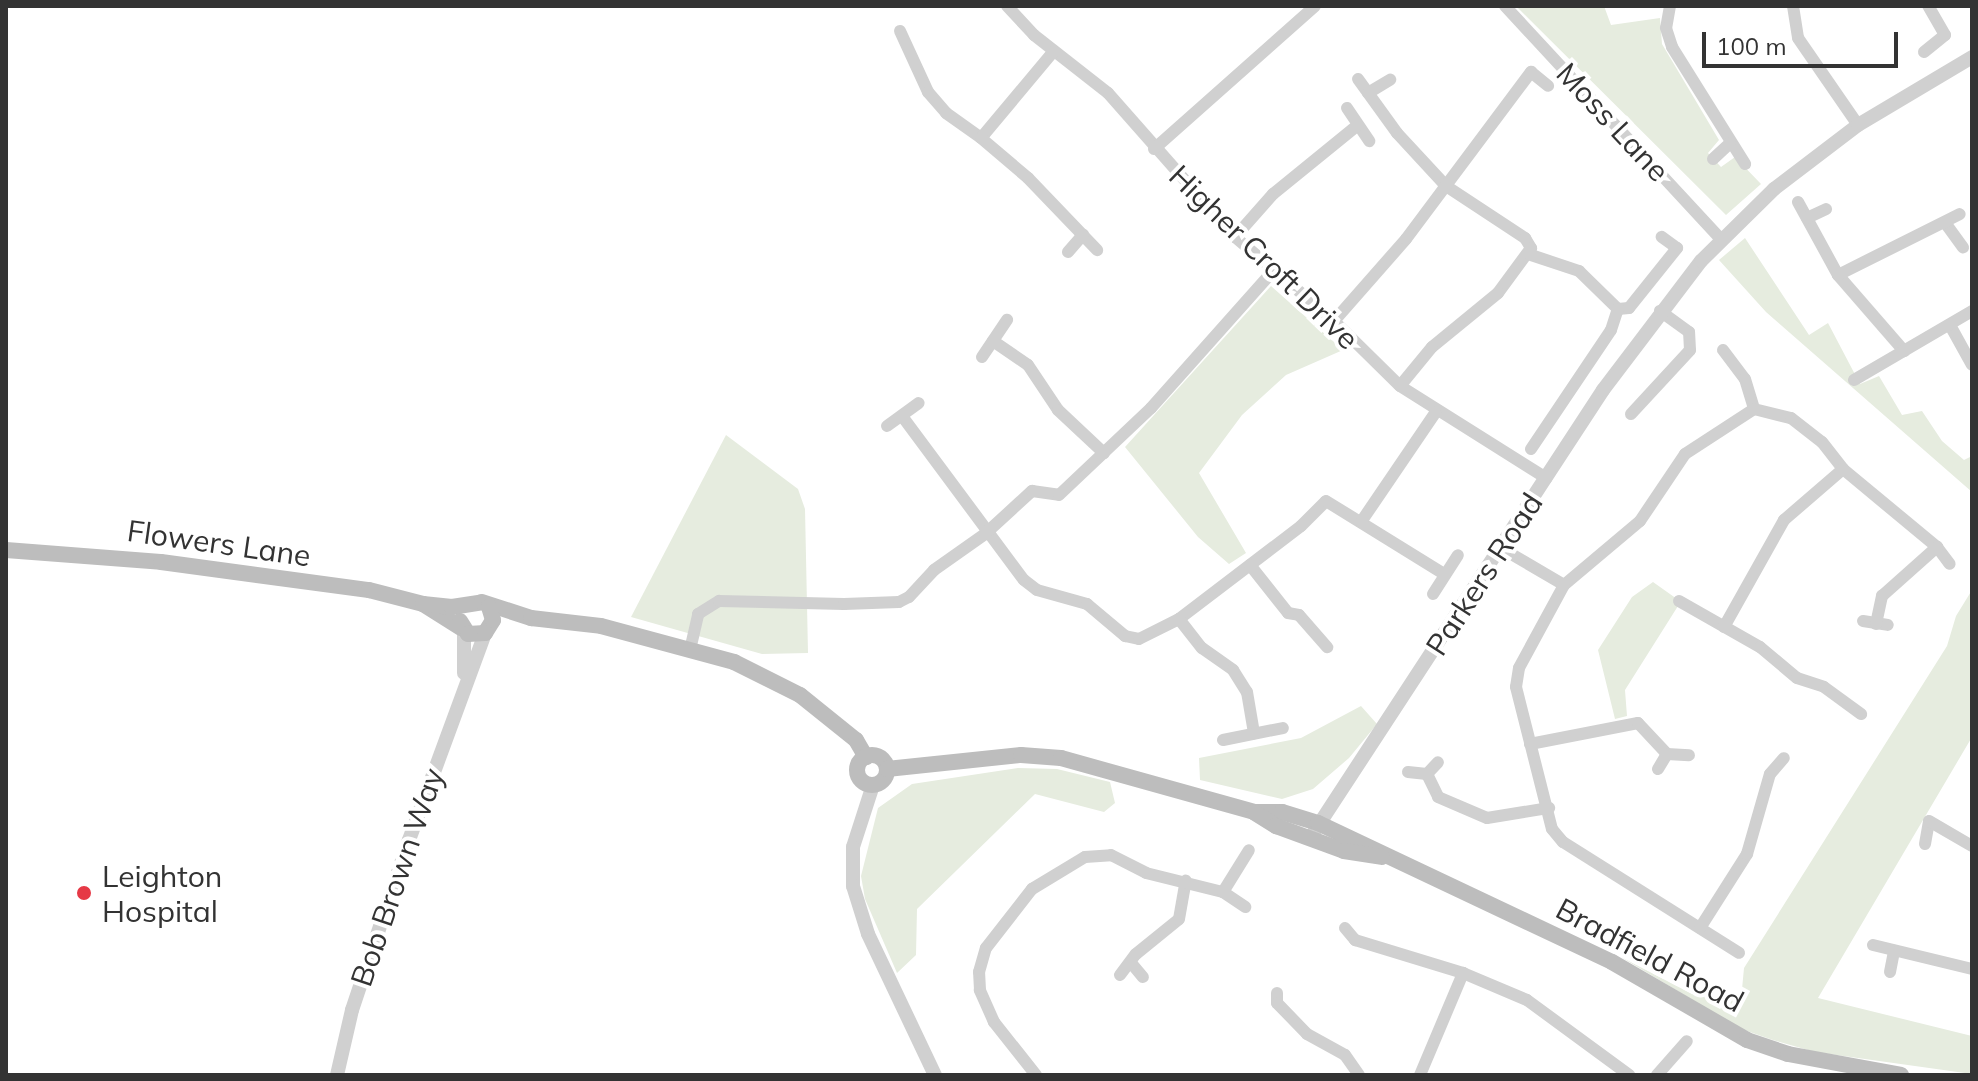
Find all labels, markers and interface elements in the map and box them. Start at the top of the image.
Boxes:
scale bar [1706,16,1902,66]
text: 100 m [1716,31,1787,61]
street label: Moss Lane [1549,55,1677,189]
street label: Higher Croft Drive [1162,157,1366,357]
street label: Parkers Road [1418,486,1550,662]
street label: Flowers Lane [125,512,313,574]
street label: Bob Brown Way [343,763,451,991]
place label: Leighton Hospital [102,858,222,928]
marker: Leighton Hospital [73,882,95,904]
street label: Bradfield Road [1550,890,1750,1020]

